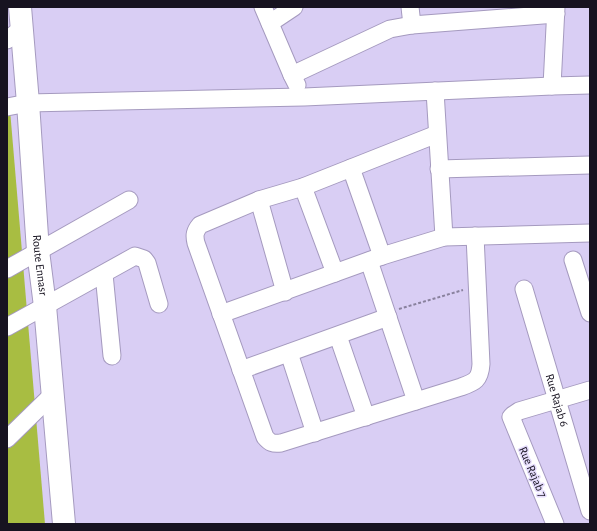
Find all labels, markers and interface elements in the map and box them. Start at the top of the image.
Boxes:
street label: Route Ennasr [31,234,50,296]
street label: Rue Rajab 6 [544,372,571,428]
street label: Rue Rajab 7 [516,445,549,500]

